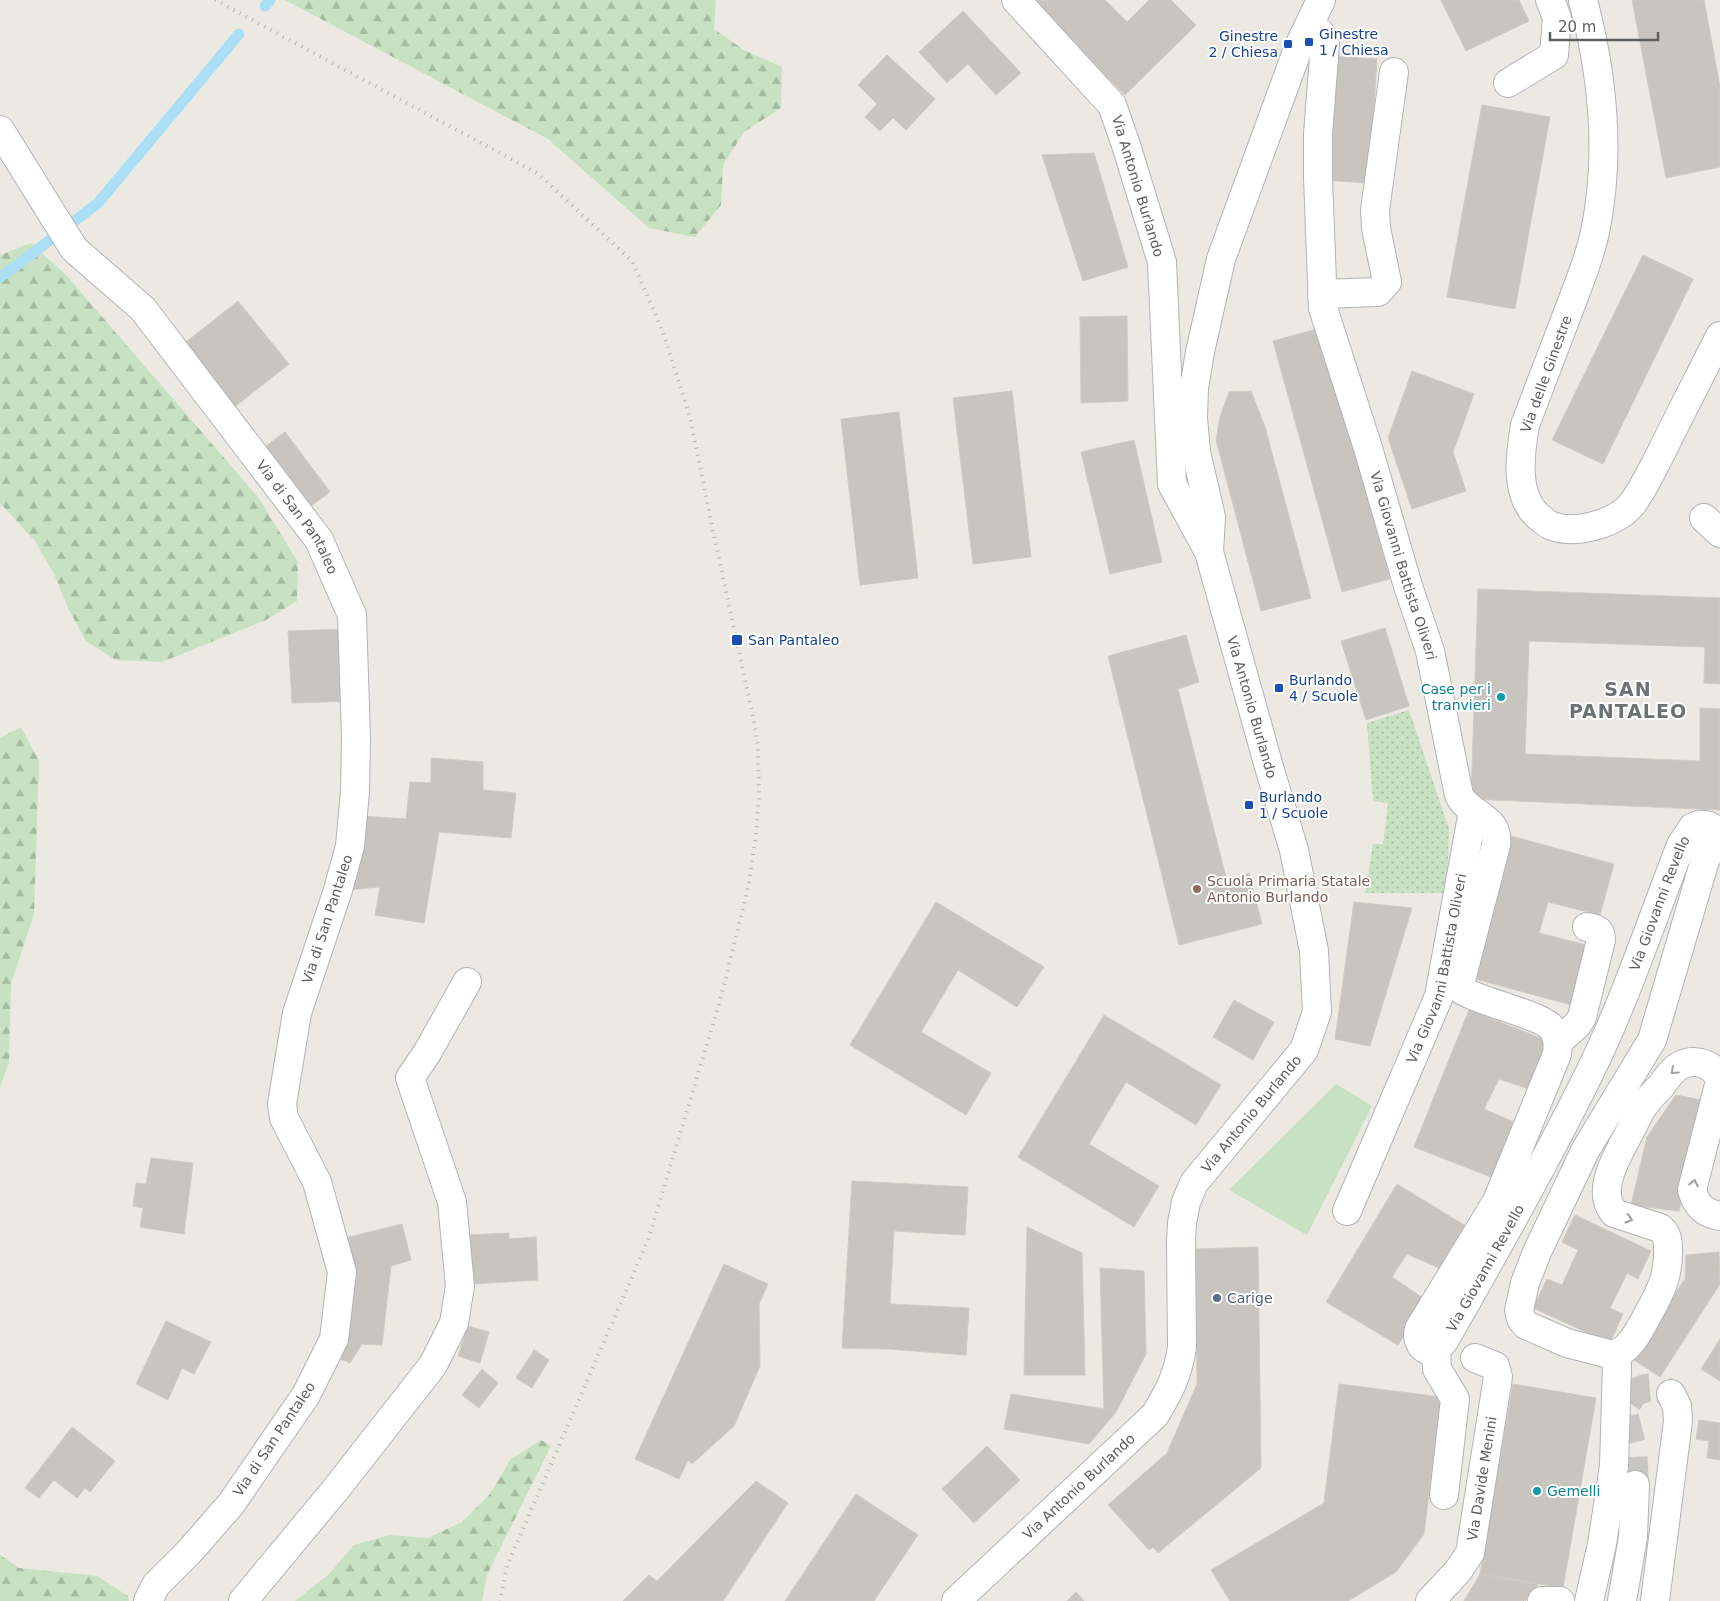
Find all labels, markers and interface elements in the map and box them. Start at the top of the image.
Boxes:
scale bar [1550,10,1658,42]
text: 20 m [1558,18,1596,36]
place label: Ginestre 1 / Chiesa [1319,26,1389,58]
place label: Ginestre 2 / Chiesa [1208,28,1278,60]
marker: Ginestre 1 / Chiesa [1303,36,1315,48]
marker: Ginestre 2 / Chiesa [1282,38,1294,50]
street label: Via Antonio Burlando [1109,113,1167,259]
street label: Via delle Ginestre [1517,313,1575,435]
street label: Via di San Pantaleo [253,457,341,577]
street label: Via Giovanni Battista Oliveri [1367,469,1440,661]
place label: San Pantaleo [748,632,839,648]
marker: San Pantaleo [730,633,744,647]
street label: Via Antonio Burlando [1224,634,1280,780]
place label: Burlando 4 / Scuole [1289,672,1358,704]
district label: SAN PANTALEO [1569,678,1687,722]
place label: Case per i tranvieri [1421,681,1491,713]
marker: Burlando 4 / Scuole [1273,682,1285,694]
marker: Case per i tranvieri [1495,691,1507,703]
place label: Burlando 1 / Scuole [1259,789,1328,821]
marker: Burlando 1 / Scuole [1243,799,1255,811]
street label: Via Giovanni Revello [1626,832,1693,973]
street label: Via di San Pantaleo [299,853,355,985]
street label: Via Giovanni Battista Oliveri [1403,872,1469,1066]
place label: Scuola Primaria Statale Antonio Burlando [1207,873,1370,905]
marker: Scuola Primaria Statale Antonio Burlando [1191,883,1203,895]
street label: Via Antonio Burlando [1198,1052,1304,1176]
one-way arrow [1671,1065,1680,1074]
one-way arrow [1688,1178,1699,1187]
street label: Via Giovanni Revello [1443,1202,1527,1335]
one-way arrow [1625,1213,1633,1223]
place label: Carige [1227,1290,1273,1306]
marker: Carige [1211,1292,1223,1304]
street label: Via di San Pantaleo [230,1379,318,1499]
street label: Via Davide Menini [1464,1415,1500,1542]
street label: Via Antonio Burlando [1019,1430,1138,1543]
place label: Gemelli [1547,1483,1600,1499]
marker: Gemelli [1531,1485,1543,1497]

